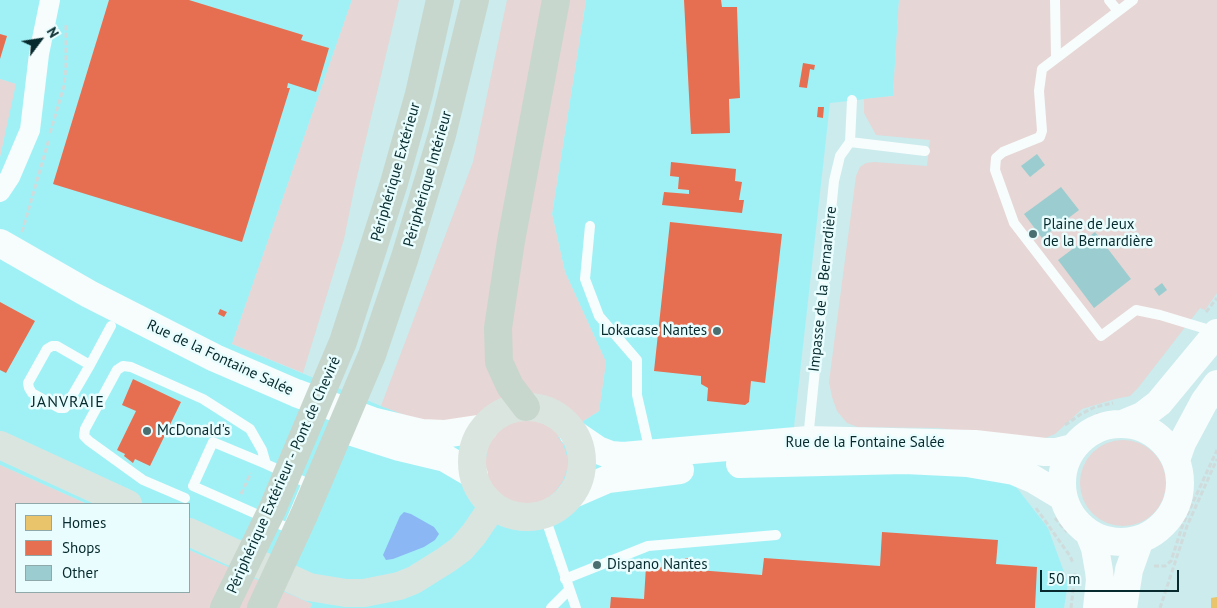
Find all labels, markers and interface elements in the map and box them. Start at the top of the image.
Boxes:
north arrow [15,15,65,65]
text: N [43,24,63,41]
street label: Périphérique Extérieur [368,100,424,244]
street label: Périphérique Intérieur [400,109,456,249]
street label: Impasse de la Bernardière [805,205,841,373]
place label: Plaine de Jeux de la Bernardière [1043,216,1153,251]
marker: Plaine de Jeux de la Bernardière [1027,228,1039,240]
street label: Rue de la Fontaine Salée [144,316,296,400]
place label: Lokacase Nantes [601,322,707,340]
marker: Lokacase Nantes [711,325,723,337]
street label: Périphérique Extérieur - Pont de Cheviré [223,354,345,596]
district label: JANVRAIE [30,392,106,412]
place label: McDonald's [157,422,230,440]
marker: McDonald's [141,425,153,437]
street label: Rue de la Fontaine Salée [785,434,945,452]
legend [15,503,190,593]
text: Homes [62,513,106,532]
text: Shops [62,538,101,557]
place label: Dispano Nantes [607,556,708,574]
marker: Dispano Nantes [591,559,603,571]
scale bar [1042,560,1181,592]
text: Other [62,563,98,582]
text: 50 m [1048,569,1081,588]

